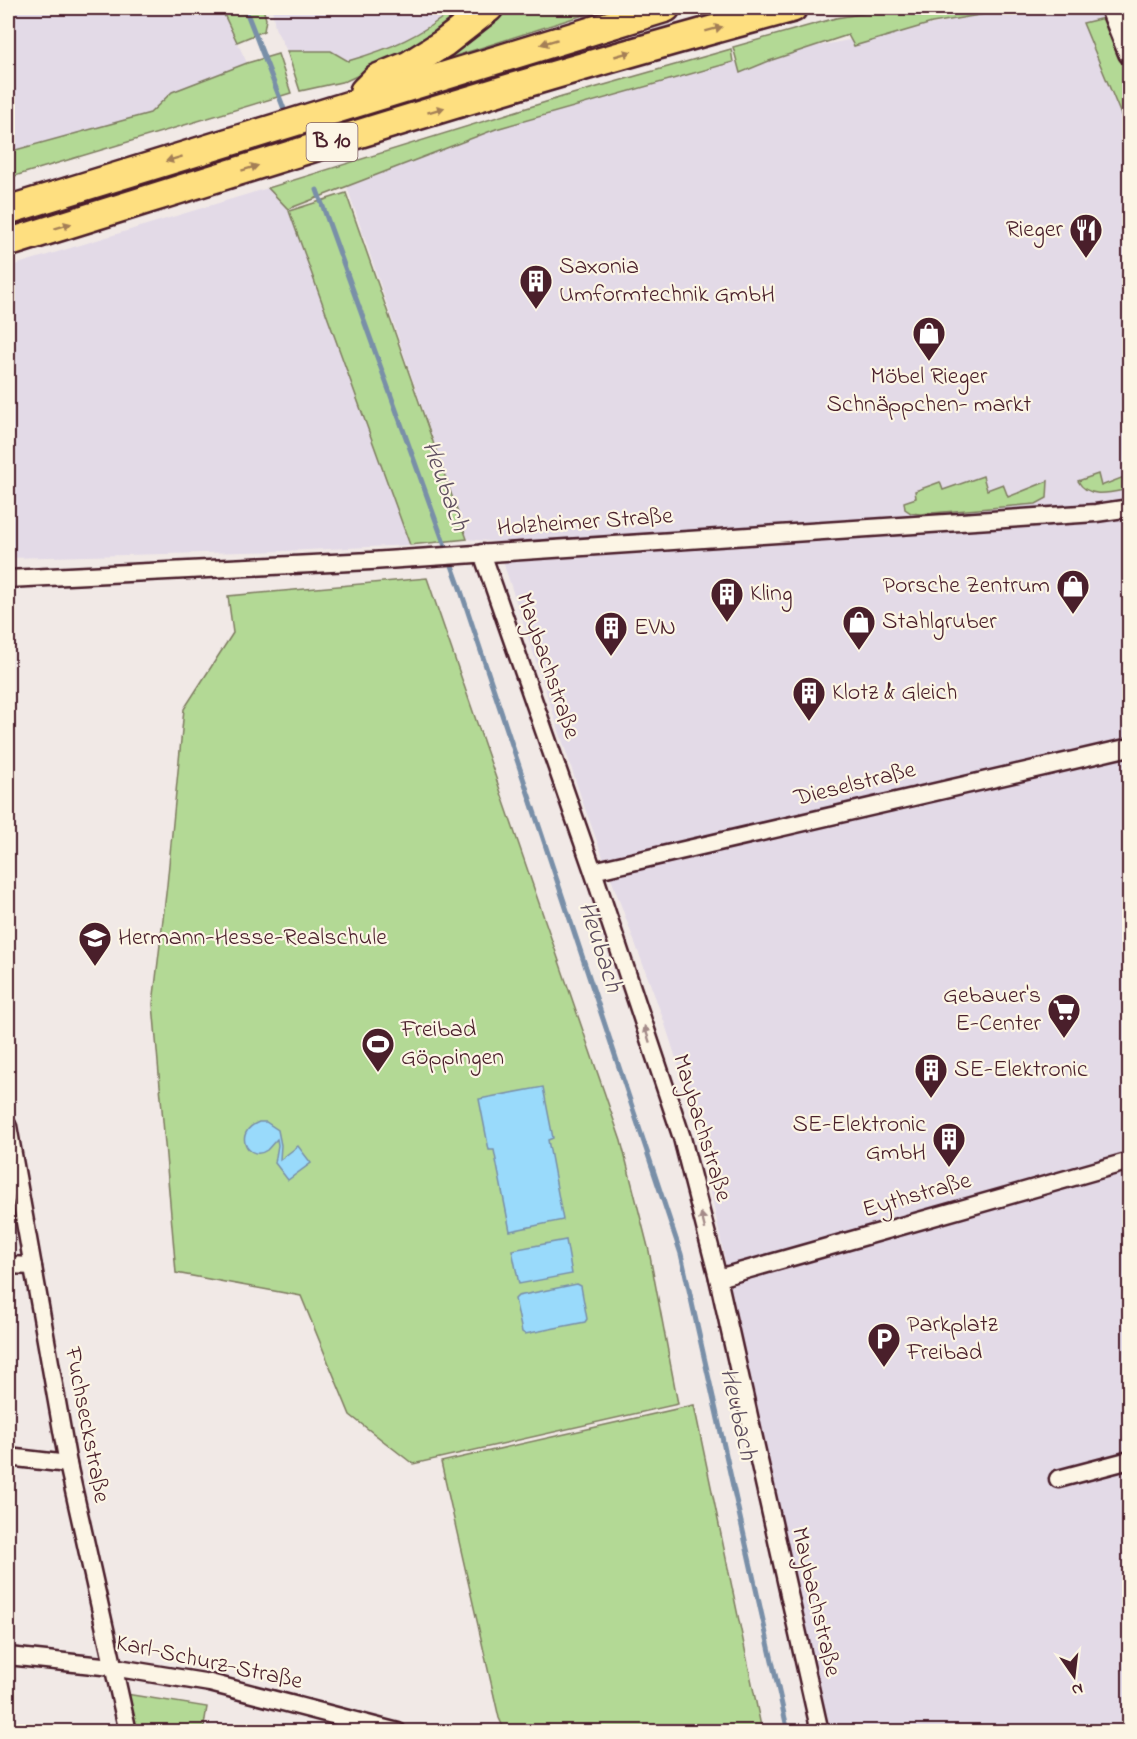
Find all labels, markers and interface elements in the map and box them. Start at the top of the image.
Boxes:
one-way arrow [705,23,723,33]
one-way arrow [540,38,558,47]
one-way arrow [614,49,632,58]
one-way arrow [427,105,445,114]
road number: B 10 [306,123,358,161]
one-way arrow [165,155,183,164]
one-way arrow [241,163,259,172]
restaurant icon: Rieger [1068,212,1104,259]
place label: Rieger [1006,213,1064,248]
one-way arrow [54,221,72,230]
place label: Saxonia Umformtechnik GmbH [559,250,775,313]
building icon: Saxonia Umformtechnik GmbH [518,263,554,310]
shop icon: Möbel Rieger Schnäppchen- markt [911,315,947,362]
place label: Möbel Rieger Schnäppchen- markt [827,360,1031,423]
water label: Heubach [410,436,478,537]
street label: Holzheimer Straße [496,499,674,547]
shop icon: Porsche Zentrum [1055,568,1091,615]
place label: Porsche Zentrum [883,569,1050,604]
building icon: Kling [709,576,745,623]
place label: Kling [750,577,793,612]
street label: Maybachstraße [505,588,588,744]
shop icon: Stahlgruber [841,604,877,651]
place label: Stahlgruber [882,605,997,640]
building icon: EVN [593,610,629,657]
place label: EVN [634,611,676,646]
building icon: Klotz & Gleich [791,675,827,722]
place label: Klotz & Gleich [832,676,957,711]
street label: Dieselstraße [790,753,919,817]
water label: Heubach [567,897,632,998]
school or university icon: Hermann-Hesse-Realschule [77,920,113,967]
place label: Hermann-Hesse-Realschule [118,921,387,956]
place label: Gebauer's E-Center [943,979,1042,1042]
supermarket icon: Gebauer's E-Center [1046,992,1082,1039]
place label: Freibad Göppingen [400,1013,504,1076]
one-way arrow [642,1025,652,1043]
sports icon: Freibad Göppingen [360,1026,396,1073]
street label: Maybachstraße [661,1050,740,1207]
building icon: SE-Elektronic [913,1052,949,1099]
place label: SE-Elektronic [954,1053,1088,1088]
place label: SE-Elektronic GmbH [792,1108,926,1171]
building icon: SE-Elektronic GmbH [931,1121,967,1168]
street label: Eythstraße [859,1164,976,1229]
one-way arrow [698,1212,708,1230]
place label: Parkplatz Freibad [906,1308,999,1371]
parking icon: Parkplatz Freibad [866,1321,902,1368]
street label: Fuchseckstraße [54,1343,118,1506]
water label: Heubach [708,1364,766,1464]
street label: Maybachstraße [780,1524,849,1681]
street label: Karl-Schurz-Straße [112,1626,306,1700]
north arrow [1044,1646,1104,1706]
text: N [1069,1676,1085,1702]

